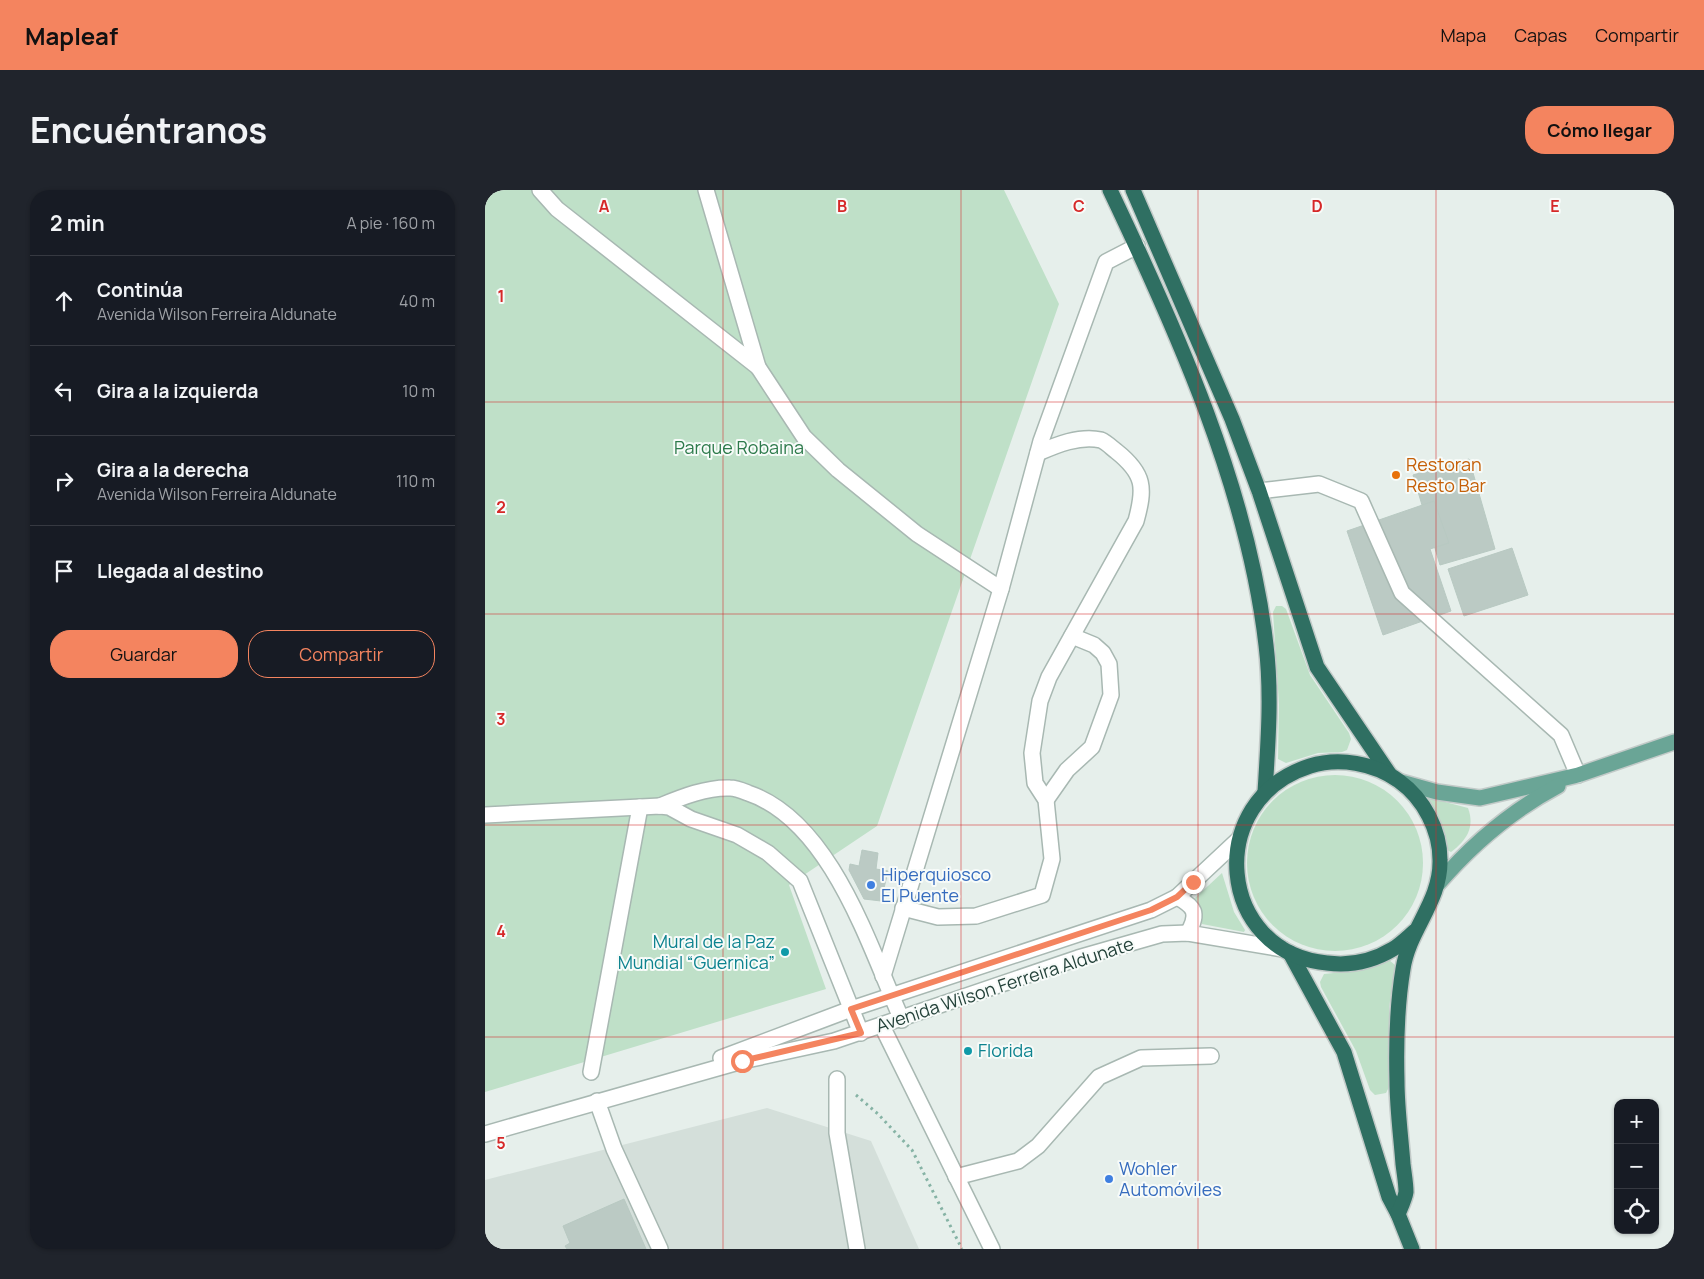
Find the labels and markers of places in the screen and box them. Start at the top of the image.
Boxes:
place label: Restoran Resto Bar [1406,452,1486,497]
marker: Restoran Resto Bar [1390,469,1402,481]
place label: Hiperquiosco El Puente [881,862,991,907]
marker: Hiperquiosco El Puente [865,879,877,891]
place label: Mural de la Paz Mundial “Guernica” [618,929,775,974]
marker: Mural de la Paz Mundial “Guernica” [779,946,791,958]
place label: Florida [978,1038,1033,1062]
marker: Florida [962,1045,974,1057]
place label: Wohler Automóviles [1119,1156,1222,1201]
marker: Wohler Automóviles [1103,1173,1115,1185]

